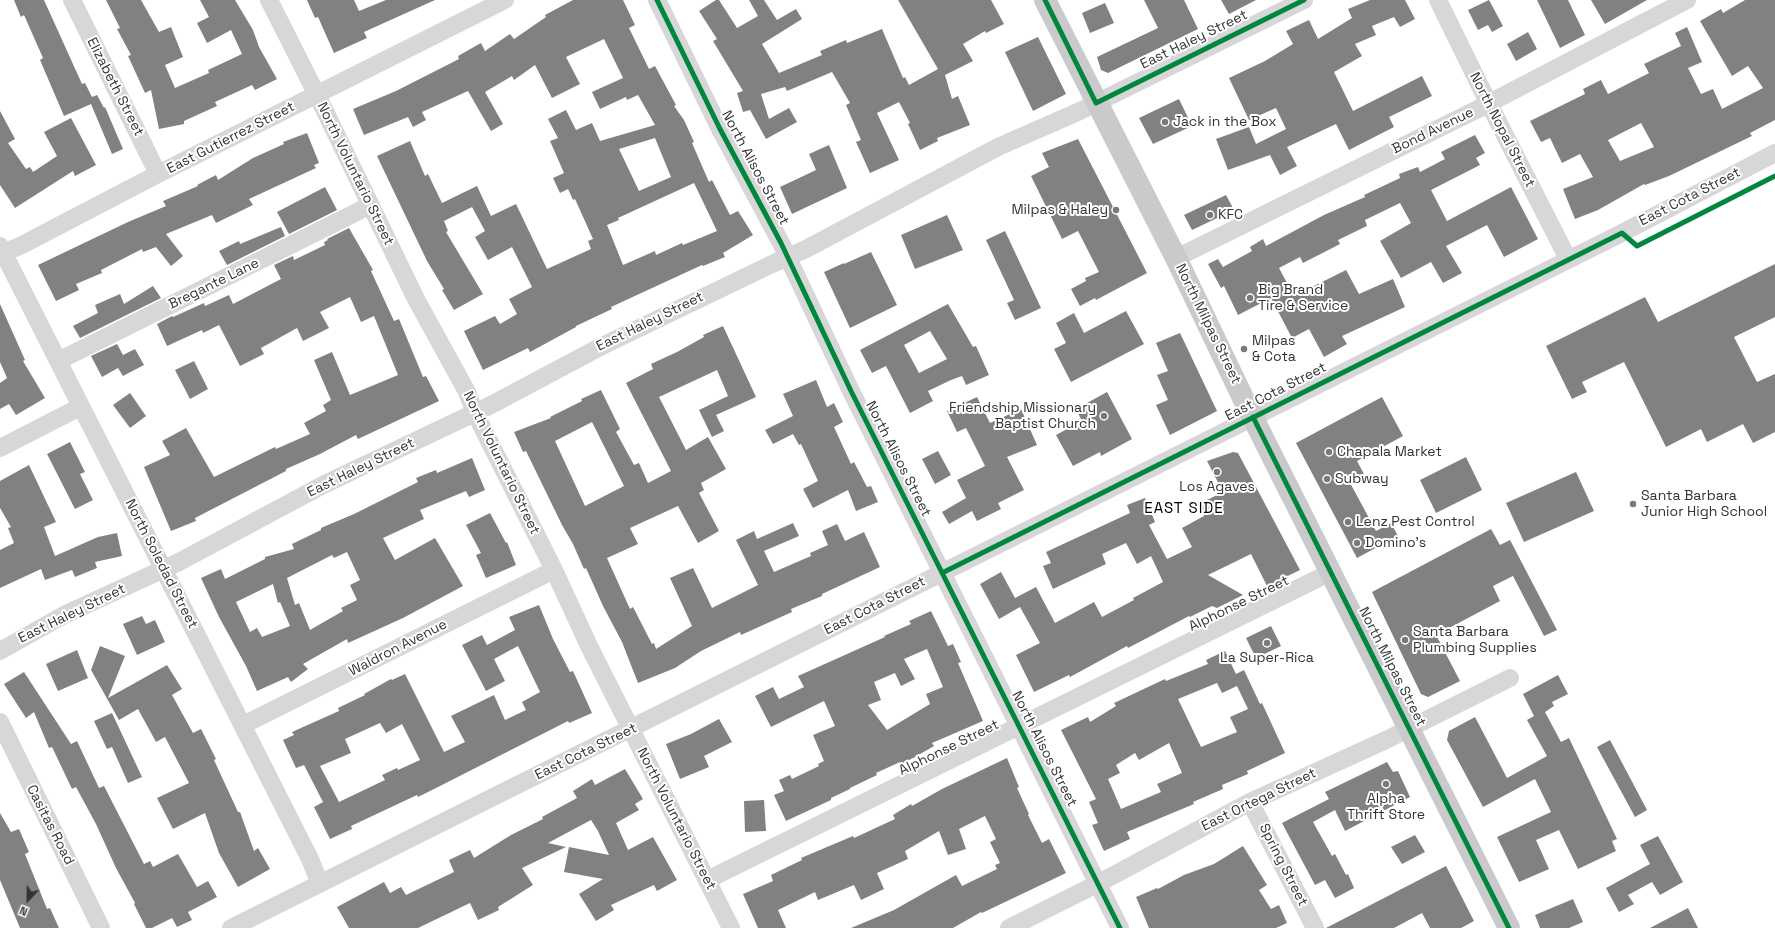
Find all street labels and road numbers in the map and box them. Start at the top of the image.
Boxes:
street label: East Haley Street [1138,7,1250,73]
street label: Elizabeth Street [83,35,147,139]
street label: North Nopal Street [1466,70,1538,190]
street label: East Gutierrez Street [164,98,298,178]
street label: North Voluntario Street [313,100,397,248]
street label: Bond Avenue [1390,104,1476,158]
street label: North Alisos Street [718,108,792,228]
street label: East Cota Street [1637,164,1743,230]
street label: Bregante Lane [166,255,262,313]
street label: North Milpas Street [1172,261,1244,387]
street label: East Haley Street [594,289,706,355]
street label: East Cota Street [1223,359,1329,425]
street label: North Voluntario Street [459,389,543,537]
street label: North Alisos Street [862,398,934,520]
street label: East Haley Street [305,435,417,501]
street label: North Soledad Street [121,496,201,632]
street label: East Cota Street [822,573,928,639]
street label: Alphonse Street [1186,573,1292,635]
street label: East Haley Street [16,581,128,647]
street label: North Milpas Street [1355,605,1429,729]
street label: Waldron Avenue [346,616,450,680]
street label: North Alisos Street [1008,688,1080,810]
street label: Alphonse Street [896,717,1002,779]
street label: East Cota Street [532,720,640,784]
street label: North Voluntario Street [633,745,719,893]
street label: East Ortega Street [1199,765,1319,835]
street label: Casitas Road [23,782,77,868]
street label: Spring Street [1255,821,1311,909]

